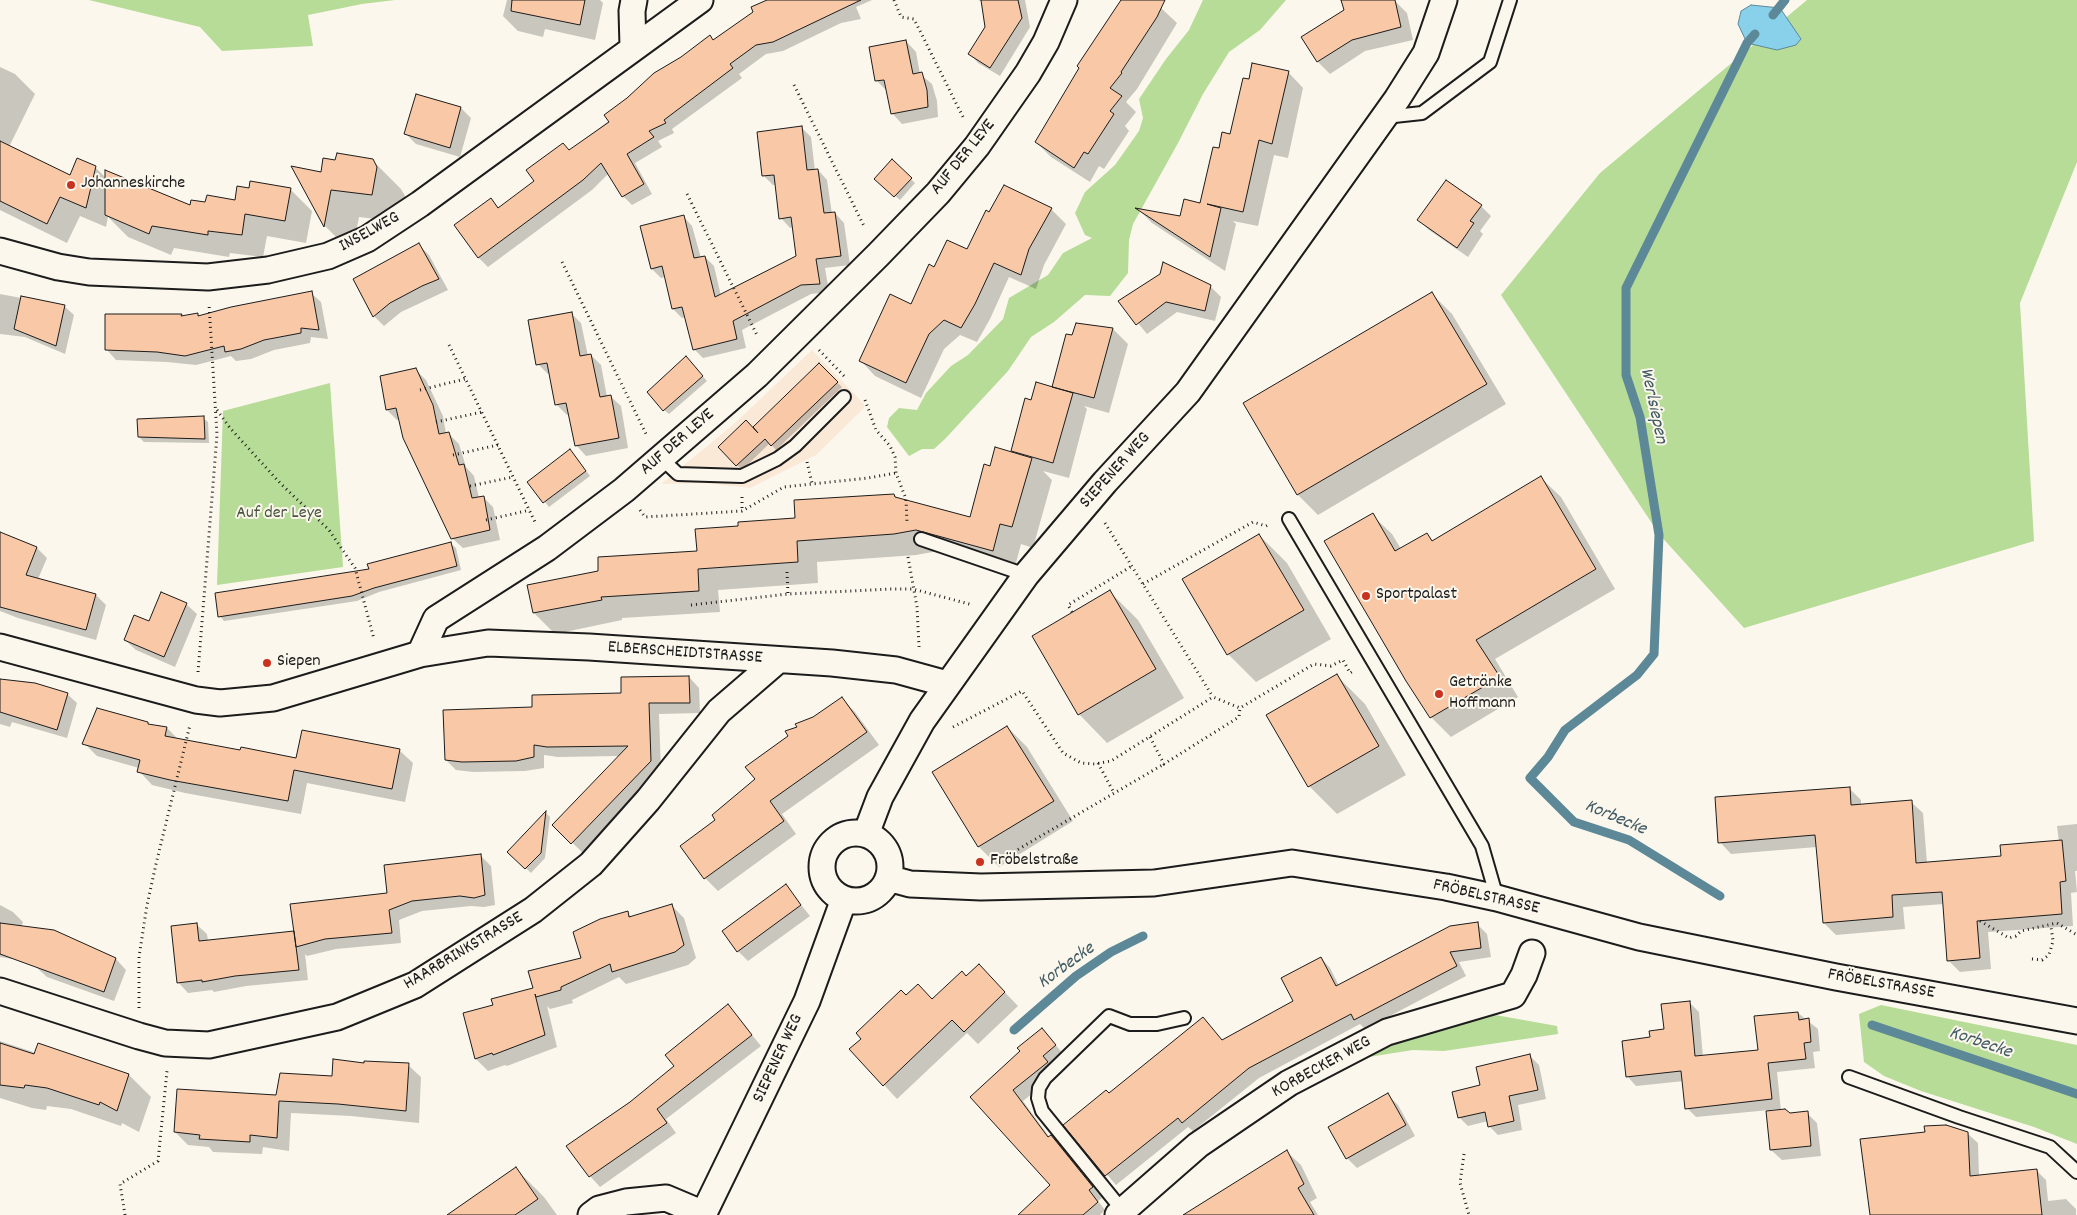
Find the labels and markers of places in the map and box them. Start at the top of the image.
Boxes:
place label: Johanneskirche [81,174,185,196]
marker: Johanneskirche [65,179,77,191]
place label: Sportpalast [1376,585,1457,607]
marker: Sportpalast [1360,590,1372,602]
place label: Siepen [277,652,321,674]
marker: Siepen [261,657,273,669]
place label: Getränke Hoffmann [1449,673,1516,716]
marker: Getränke Hoffmann [1433,688,1445,700]
place label: Fröbelstraße [990,851,1079,873]
marker: Fröbelstraße [974,856,986,868]

